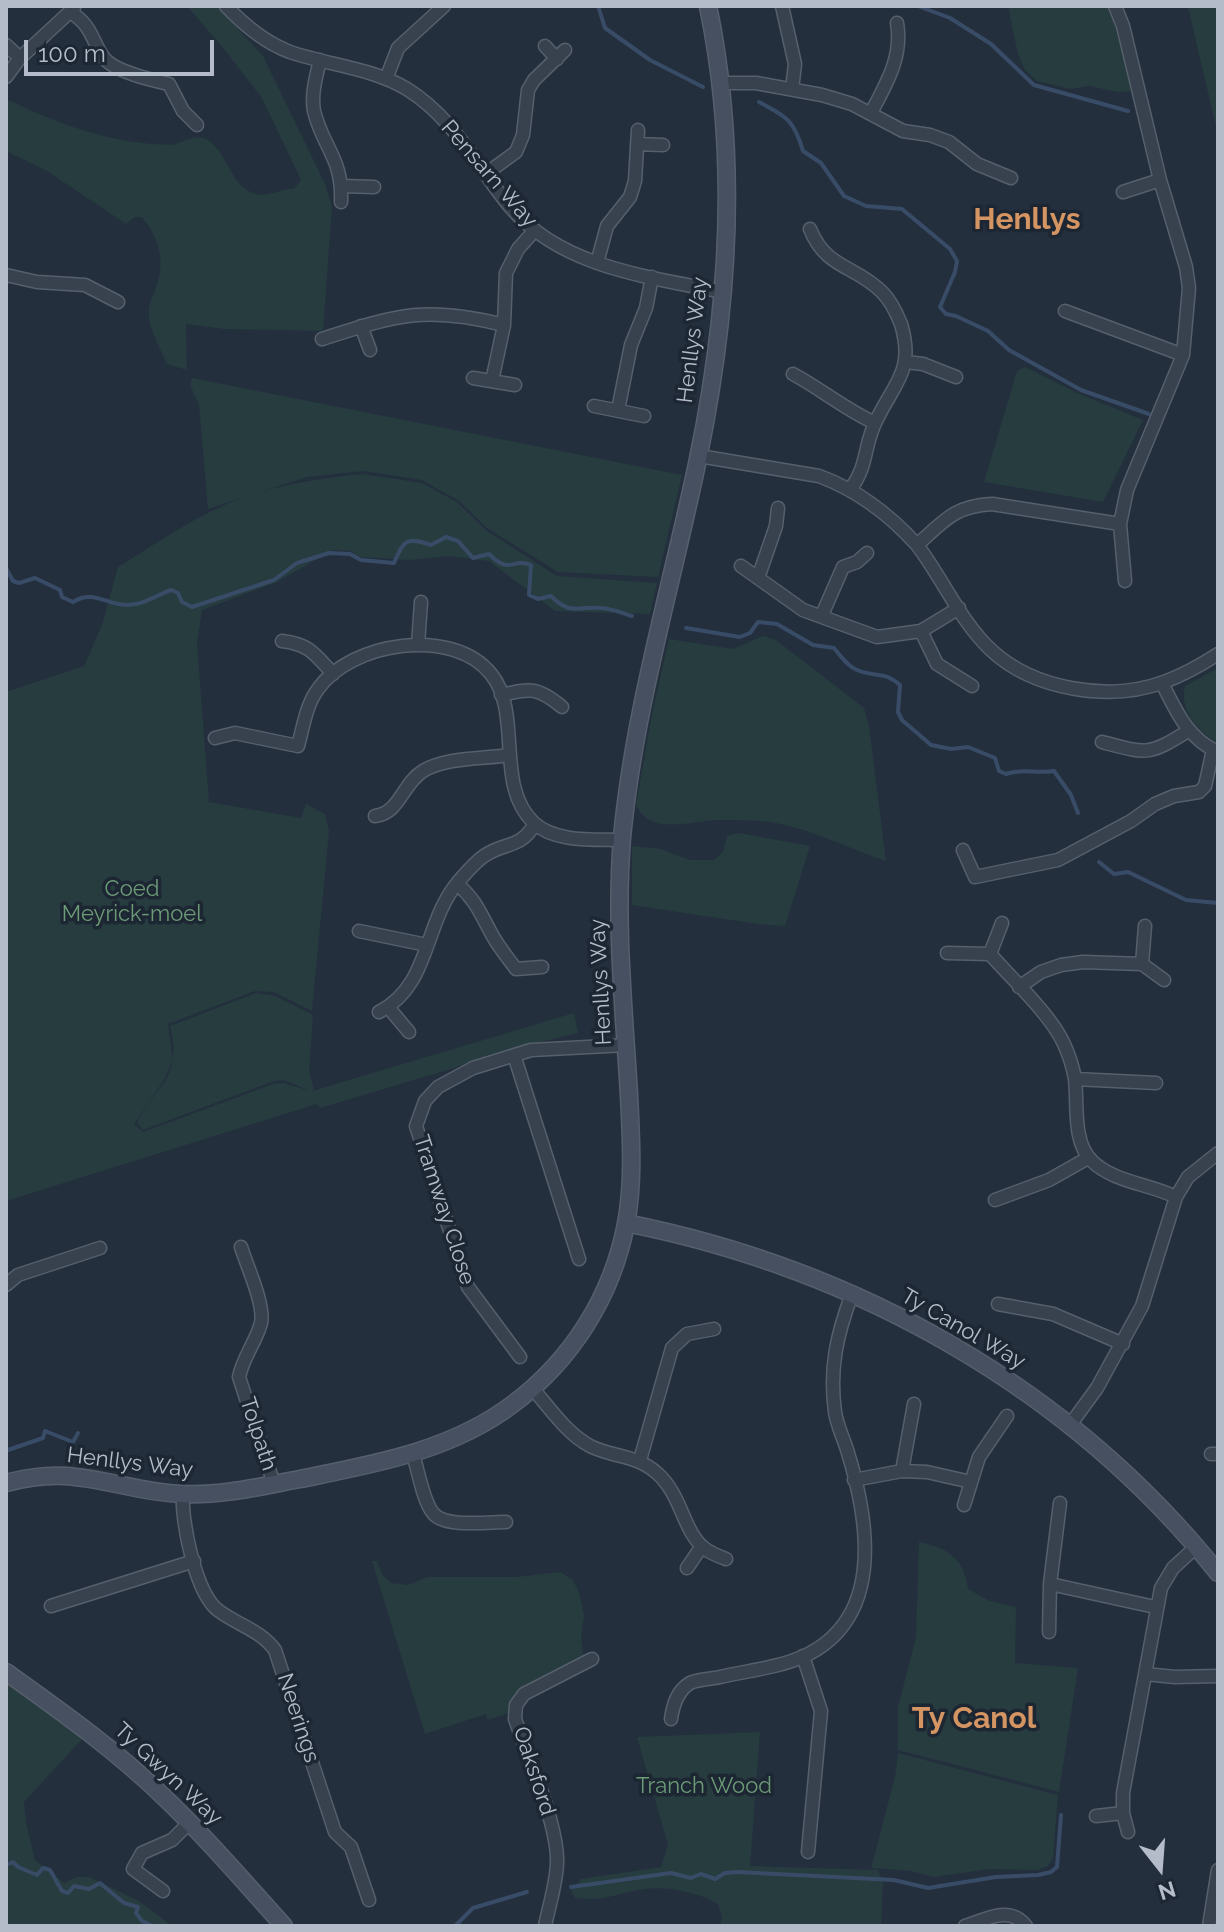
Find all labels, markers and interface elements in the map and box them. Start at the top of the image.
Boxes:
scale bar [28,24,218,74]
text: 100 m [38,39,106,68]
street label: Pensarn Way [435,115,543,233]
district label: Henllys [973,202,1081,238]
street label: Henllys Way [672,276,714,404]
park label: Coed Meyrick-moel [62,876,202,928]
street label: Henllys Way [585,918,617,1046]
street label: Tramway Close [407,1132,481,1288]
street label: Ty Canol Way [896,1283,1030,1375]
street label: Tolpath [234,1394,282,1474]
street label: Henllys Way [66,1442,194,1484]
street label: Neerings [271,1670,325,1766]
district label: Ty Canol [912,1701,1036,1737]
street label: Ty Gwyn Way [108,1717,228,1831]
street label: Oaksford [507,1723,561,1819]
park label: Tranch Wood [636,1773,772,1799]
north arrow [1120,1828,1200,1908]
text: N [1155,1876,1179,1906]

